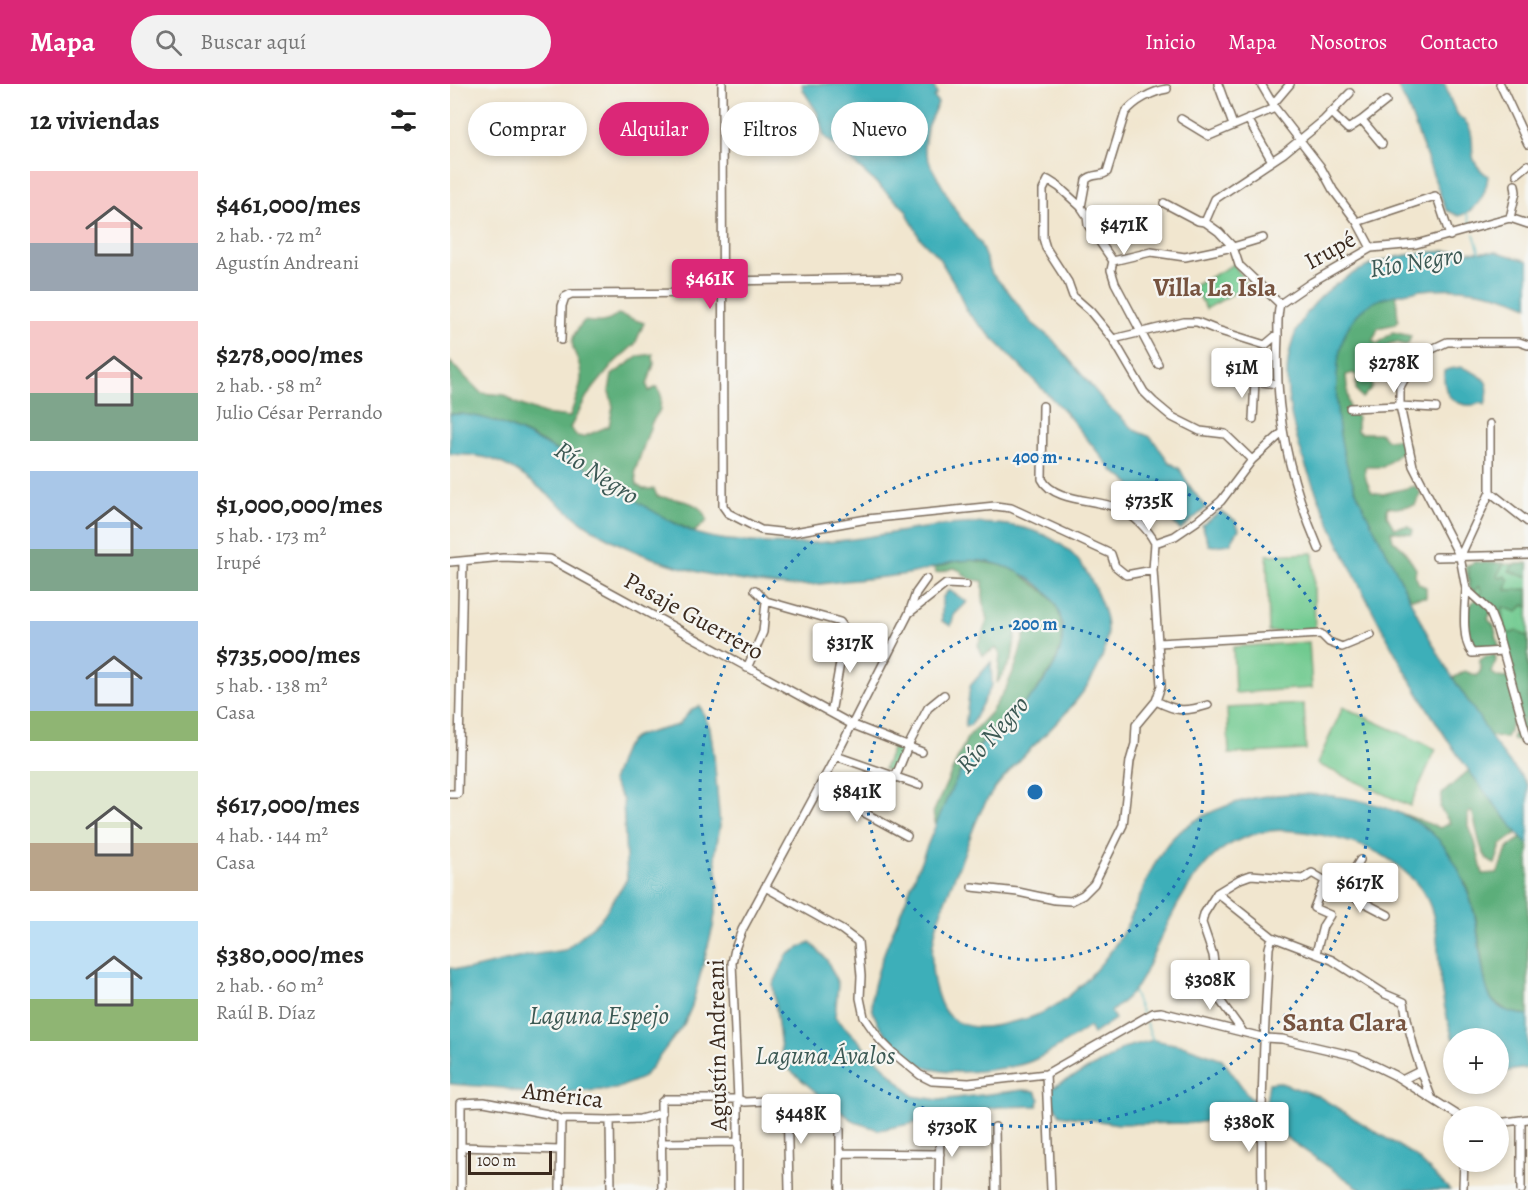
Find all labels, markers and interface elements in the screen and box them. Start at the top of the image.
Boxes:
search box [131,15,551,69]
text: Mapa [30,23,95,61]
icon: search [152,26,185,59]
text: Buscar aquí [200,27,306,57]
text: Inicio [1145,28,1195,56]
text: Mapa [1228,28,1277,56]
text: Nosotros [1310,28,1387,56]
text: Contacto [1420,28,1498,56]
chip: Comprar [468,102,587,156]
chip: Alquilar [599,102,709,156]
chip: Filtros [721,102,819,156]
chip: Nuevo [831,102,928,156]
text: 12 viviendas [30,103,160,138]
icon: filters [387,104,420,137]
text: $461,000/mes [216,187,361,222]
icon: home [78,195,150,267]
pin: $471K [1082,205,1166,256]
text: $471K [1100,211,1148,238]
text: 2 hab. · 72 m² [216,222,321,249]
street label: Irupé [1299,223,1361,277]
water label: Río Negro [1367,237,1465,286]
text: Agustín Andreani [216,249,359,276]
pin: $461K [668,259,752,310]
text: $461K [686,265,734,292]
district label: Villa La Isla [1152,270,1277,305]
text: $278,000/mes [216,337,363,372]
pin: $278K [1352,343,1436,394]
icon: home [78,345,150,417]
pin: $1M [1213,348,1271,399]
text: $278K [1369,349,1419,376]
text: $1M [1225,354,1259,381]
text: 2 hab. · 58 m² [216,372,322,399]
text: Julio César Perrando [216,399,382,426]
water label: Río Negro [548,432,646,513]
text: 400 m [1013,445,1057,469]
pin: $735K [1107,481,1191,532]
text: $1,000,000/mes [216,487,383,522]
text: $735K [1125,487,1173,514]
icon: home [78,495,150,567]
text: 5 hab. · 173 m² [216,522,326,549]
text: Irupé [216,549,261,576]
street label: Pasaje Guerrero [618,564,770,668]
text: 200 m [1012,612,1058,636]
pin: $317K [808,623,892,674]
text: $317K [827,629,873,656]
text: $735,000/mes [216,637,361,672]
icon: home [78,645,150,717]
text: 5 hab. · 138 m² [216,672,328,699]
water label: Río Negro [948,688,1037,781]
text: Casa [216,699,255,726]
pin: $841K [815,772,899,823]
text: $841K [833,778,881,805]
centre of rings [1025,782,1045,802]
text: $617,000/mes [216,787,360,822]
icon: home [78,795,150,867]
text: 4 hab. · 144 m² [216,822,328,849]
text: Casa [216,849,255,876]
pin: $617K [1318,863,1402,914]
text: $617K [1336,869,1384,896]
text: $380,000/mes [216,937,364,972]
icon: home [78,945,150,1017]
street label: Agustín Andreani [700,959,735,1132]
pin: $308K [1168,960,1252,1011]
text: $308K [1185,966,1235,993]
text: 2 hab. · 60 m² [216,972,323,999]
water label: Laguna Espejo [529,998,669,1033]
text: Raúl B. Díaz [216,999,316,1026]
district label: Santa Clara [1282,1005,1408,1040]
map controls [1443,1028,1509,1172]
button: + [1443,1028,1509,1094]
water label: Laguna Ávalos [755,1038,895,1073]
street label: América [520,1074,606,1116]
pin: $448K [759,1094,843,1145]
text: $448K [776,1100,826,1127]
pin: $380K [1207,1102,1291,1153]
button: − [1443,1106,1509,1172]
pin: $730K [910,1107,994,1158]
text: $380K [1224,1108,1274,1135]
text: $730K [927,1113,977,1140]
scale bar [468,1148,552,1176]
text: 100 m [477,1150,516,1172]

